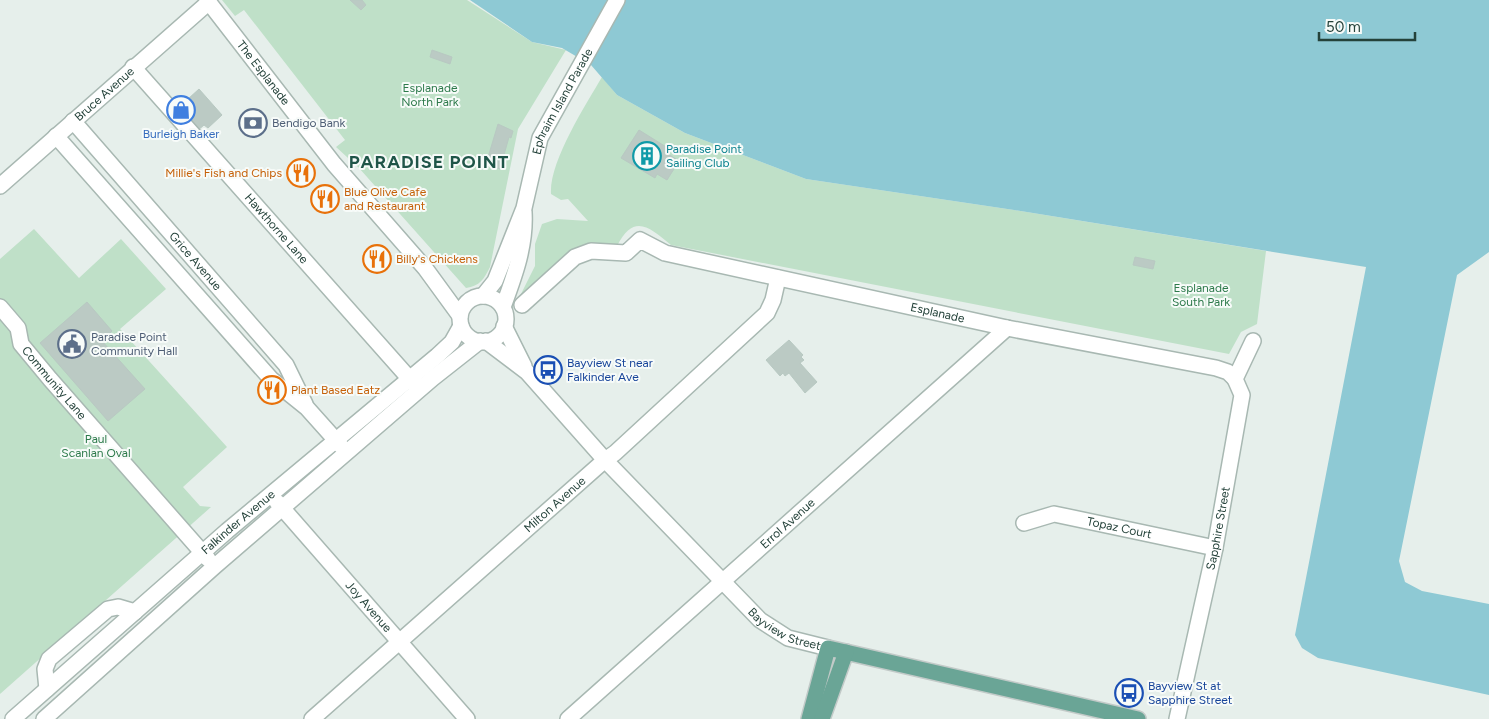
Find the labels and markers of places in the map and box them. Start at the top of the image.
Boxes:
shop icon: Burleigh Baker [166,95,196,125]
bank icon: Bendigo Bank [238,108,268,138]
place label: Bendigo Bank [272,116,346,130]
place label: Burleigh Baker [143,127,219,141]
building icon: Paradise Point Sailing Club [632,141,662,171]
place label: Paradise Point Sailing Club [666,142,742,170]
restaurant icon: Millie's Fish and Chips [286,158,316,188]
place label: Millie's Fish and Chips [165,166,282,180]
restaurant icon: Blue Olive Cafe and Restaurant [310,184,340,214]
place label: Blue Olive Cafe and Restaurant [344,185,427,213]
restaurant icon: Billy's Chickens [362,244,392,274]
place label: Billy's Chickens [396,252,478,266]
public building icon: Paradise Point Community Hall [57,329,87,359]
place label: Paradise Point Community Hall [91,330,177,358]
bus stop icon: Bayview St near Falkinder Ave [533,355,563,385]
place label: Bayview St near Falkinder Ave [567,356,653,384]
restaurant icon: Plant Based Eatz [257,375,287,405]
place label: Plant Based Eatz [291,383,380,397]
bus stop icon: Bayview St at Sapphire Street [1114,678,1144,708]
place label: Bayview St at Sapphire Street [1148,679,1233,707]

